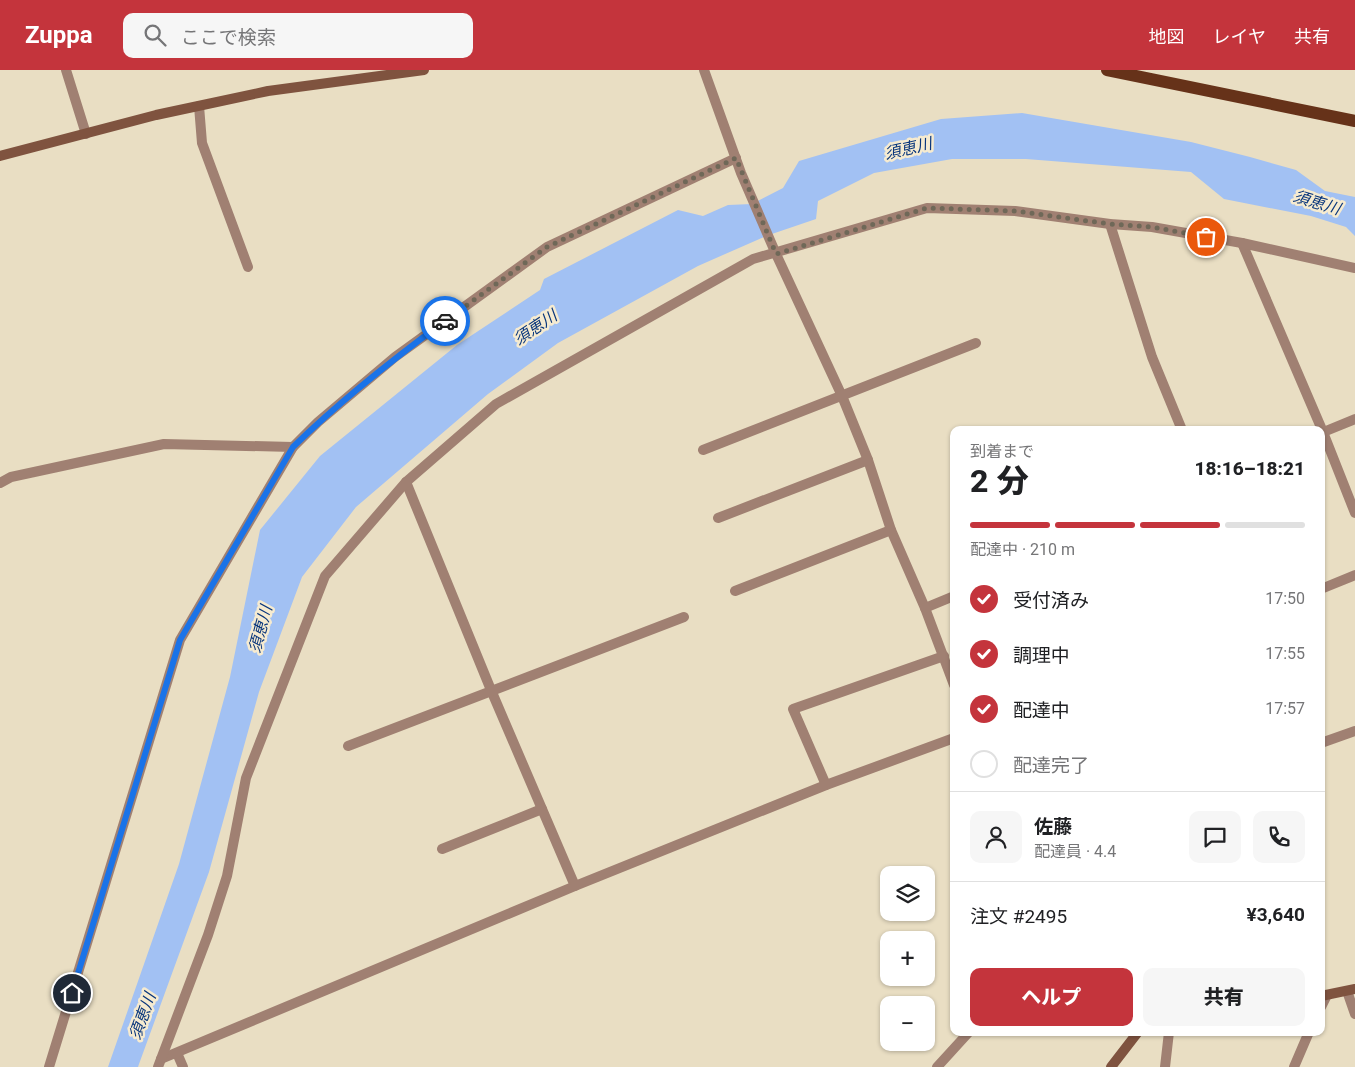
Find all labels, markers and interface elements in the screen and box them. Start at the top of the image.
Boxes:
search box [123,13,473,58]
text: Zuppa [25,21,93,49]
icon: search [141,21,169,49]
text: ここで検索 [181,26,276,49]
text: 地図 [1149,26,1185,47]
text: レイヤ [1213,26,1266,47]
text: 共有 [1294,26,1330,47]
water label: 須恵川 [883,133,936,163]
water label: 須恵川 [1291,186,1344,219]
pin [1185,216,1227,258]
icon: bag [1192,223,1220,251]
courier [420,296,470,346]
water label: 須恵川 [510,305,562,349]
icon: car [431,307,459,335]
text: 到着まで [970,442,1034,461]
text: 18:16–18:21 [1194,457,1305,480]
text: 2 分 [970,462,1028,500]
text: 配達中 · 210 m [970,540,1075,559]
icon: check [970,585,998,613]
text: 受付済み [1013,589,1089,612]
text: 17:50 [1265,589,1305,608]
water label: 須恵川 [245,602,276,655]
icon: check [970,640,998,668]
text: 調理中 [1013,644,1070,667]
text: 17:55 [1265,644,1305,663]
icon: check [970,695,998,723]
text: 配達中 [1013,699,1070,722]
text: 17:57 [1265,699,1305,718]
text: 配達完了 [1013,754,1089,777]
button: person [970,811,1022,863]
button: chat [1189,811,1241,863]
button: phone [1253,811,1305,863]
text: 佐藤 [1034,815,1072,838]
text: 配達員 · 4.4 [1034,842,1116,861]
map controls [880,866,935,1051]
button: layers [880,866,935,921]
text: ¥3,640 [1247,903,1305,926]
text: 注文 #2495 [970,905,1067,928]
button: + [880,931,935,986]
button: ヘルプ [970,968,1133,1026]
button: 共有 [1143,968,1305,1026]
pin [51,972,93,1014]
icon: home [58,979,86,1007]
water label: 須恵川 [125,988,160,1042]
button: − [880,996,935,1051]

